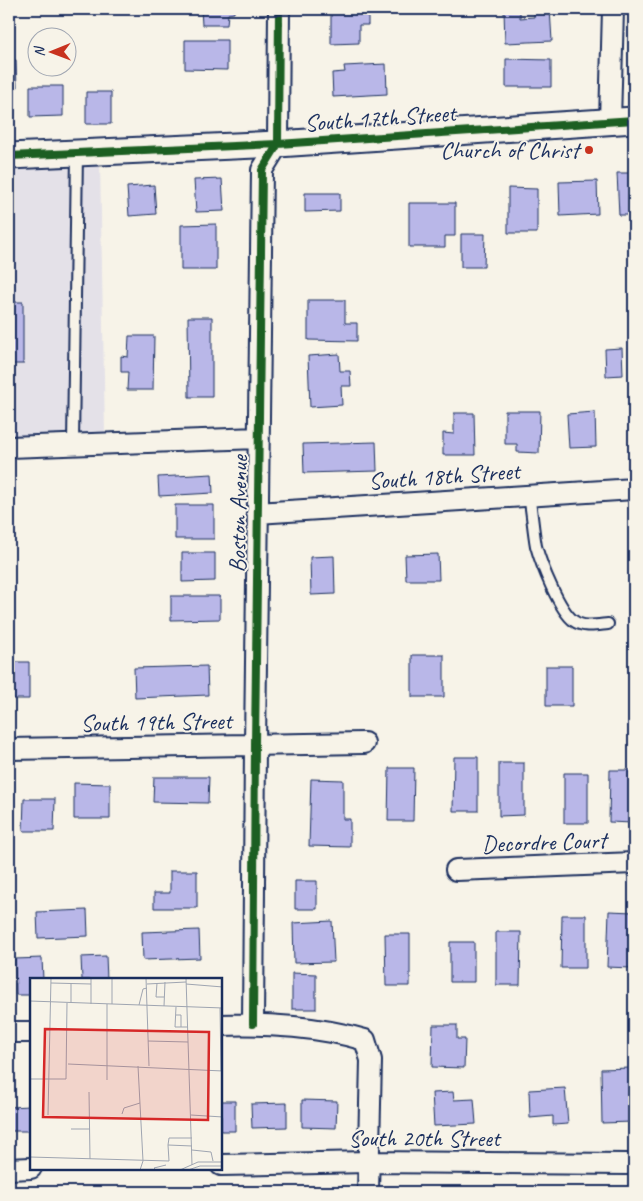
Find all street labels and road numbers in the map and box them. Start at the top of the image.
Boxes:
street label: South 17th Street [303,98,459,138]
street label: Boston Avenue [222,453,254,573]
street label: South 18th Street [367,456,523,496]
street label: South 19th Street [80,706,234,738]
street label: Decordre Court [481,825,610,859]
street label: South 20th Street [348,1123,502,1153]

